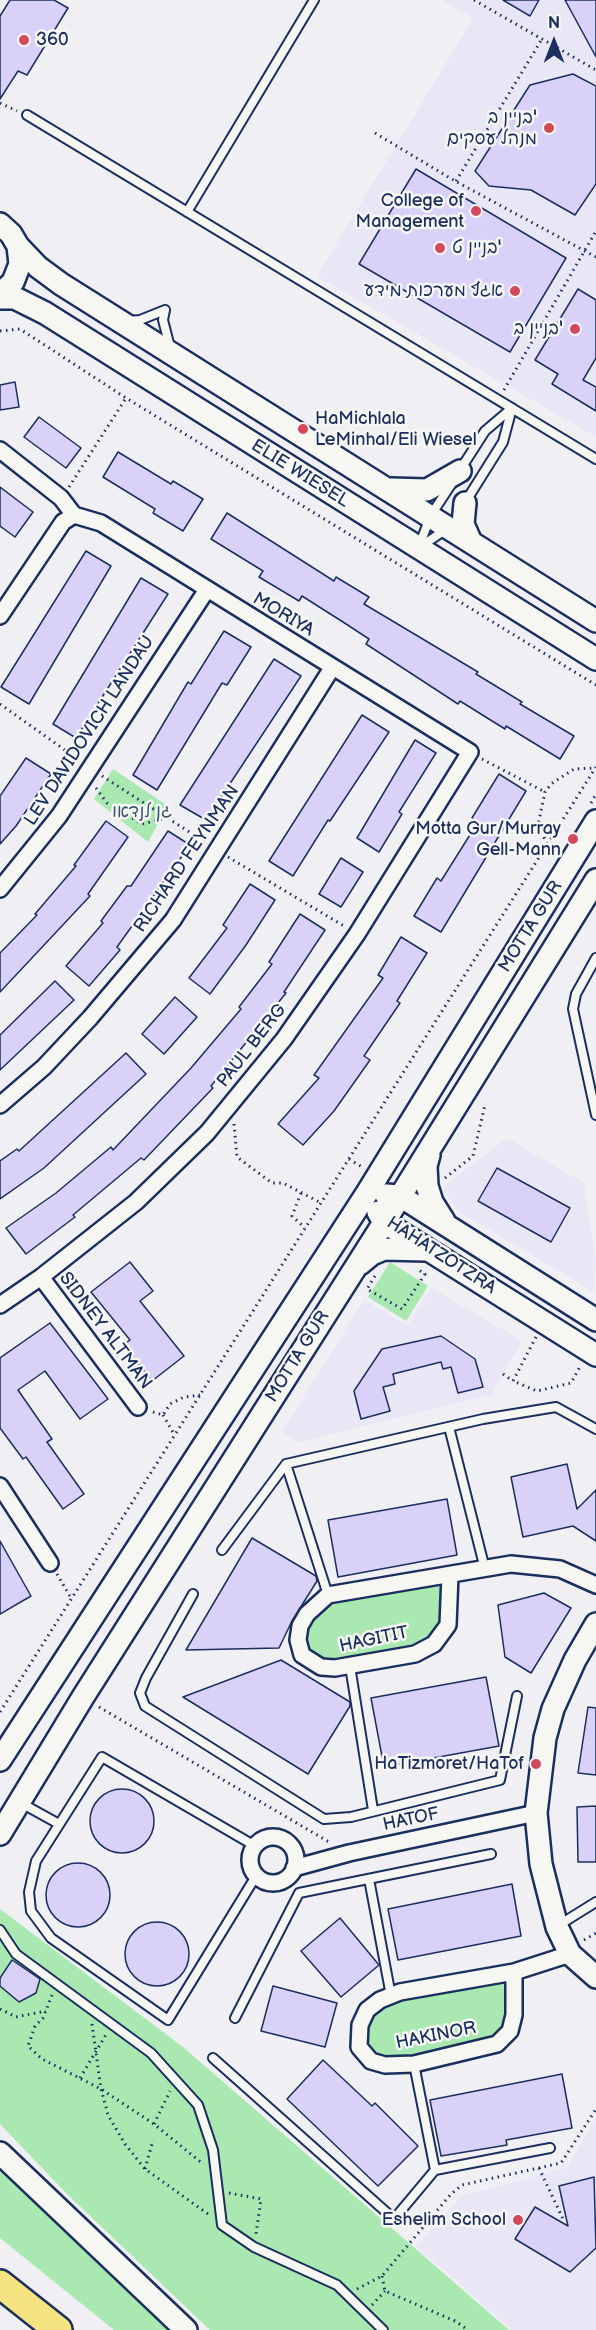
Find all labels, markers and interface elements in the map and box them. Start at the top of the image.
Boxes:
north arrow [524,12,584,72]
text: N [548,14,560,33]
place label: 360 [36,29,69,51]
marker: 360 [17,33,31,47]
place label: בניין ב' מנהל עסקים [447,107,537,150]
marker: בניין ב' מנהל עסקים [542,121,556,135]
place label: College of Management [356,190,464,232]
marker: College of Management [469,204,483,218]
place label: בניין ט' [452,237,502,259]
marker: בניין ט' [433,241,447,255]
place label: אגף מערכות מידע [364,280,503,302]
marker: אגף מערכות מידע [508,284,522,298]
place label: בניין ב' [514,318,563,340]
marker: בניין ב' [568,322,582,336]
place label: HaMichlala LeMinhal/Eli Wiesel [315,408,477,450]
marker: HaMichlala LeMinhal/Eli Wiesel [296,422,310,436]
street label: ELIE WIESEL [247,435,353,513]
street label: MORIYA [248,588,318,642]
street label: LEV DAVIDOVICH LANDAU [20,632,160,830]
street label: RICHARD FEYNMAN [130,781,244,937]
park label: גן לנדאו [112,801,172,823]
place label: Motta Gur/Murray Gell-Mann [415,818,561,860]
marker: Motta Gur/Murray Gell-Mann [566,832,580,846]
street label: MOTTA GUR [494,877,568,977]
street label: PAUL BERG [213,1000,291,1092]
street label: HAHATZOTZRA [382,1213,500,1299]
street label: SIDNEY ALTMAN [54,1268,156,1394]
street label: MOTTA GUR [261,1307,335,1407]
street label: HAGITIT [338,1622,410,1658]
place label: HaTizmoret/HaTof [374,1753,524,1775]
marker: HaTizmoret/HaTof [529,1757,543,1771]
street label: HATOF [381,1804,441,1836]
street label: HAKINOR [394,2018,478,2054]
place label: Eshelim School [382,2209,506,2231]
marker: Eshelim School [511,2213,525,2227]

